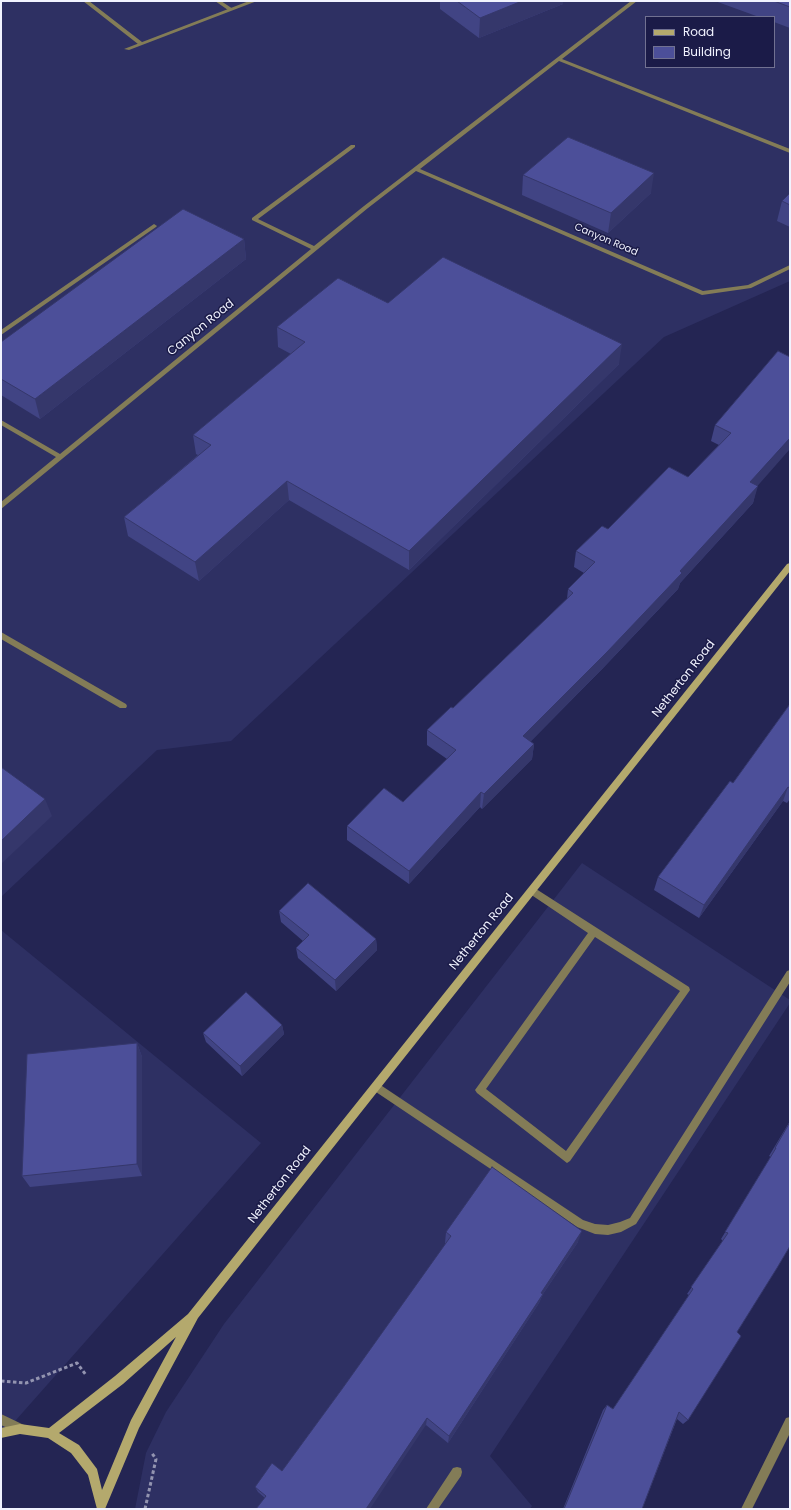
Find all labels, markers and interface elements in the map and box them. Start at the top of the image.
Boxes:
legend [645,16,775,68]
text: Road [683,23,714,40]
text: Building [683,43,731,60]
street label: Canyon Road [572,221,640,259]
street label: Canyon Road [165,297,237,359]
street label: Netherton Road [649,638,719,720]
street label: Netherton Road [447,891,517,973]
street label: Netherton Road [245,1144,315,1226]

